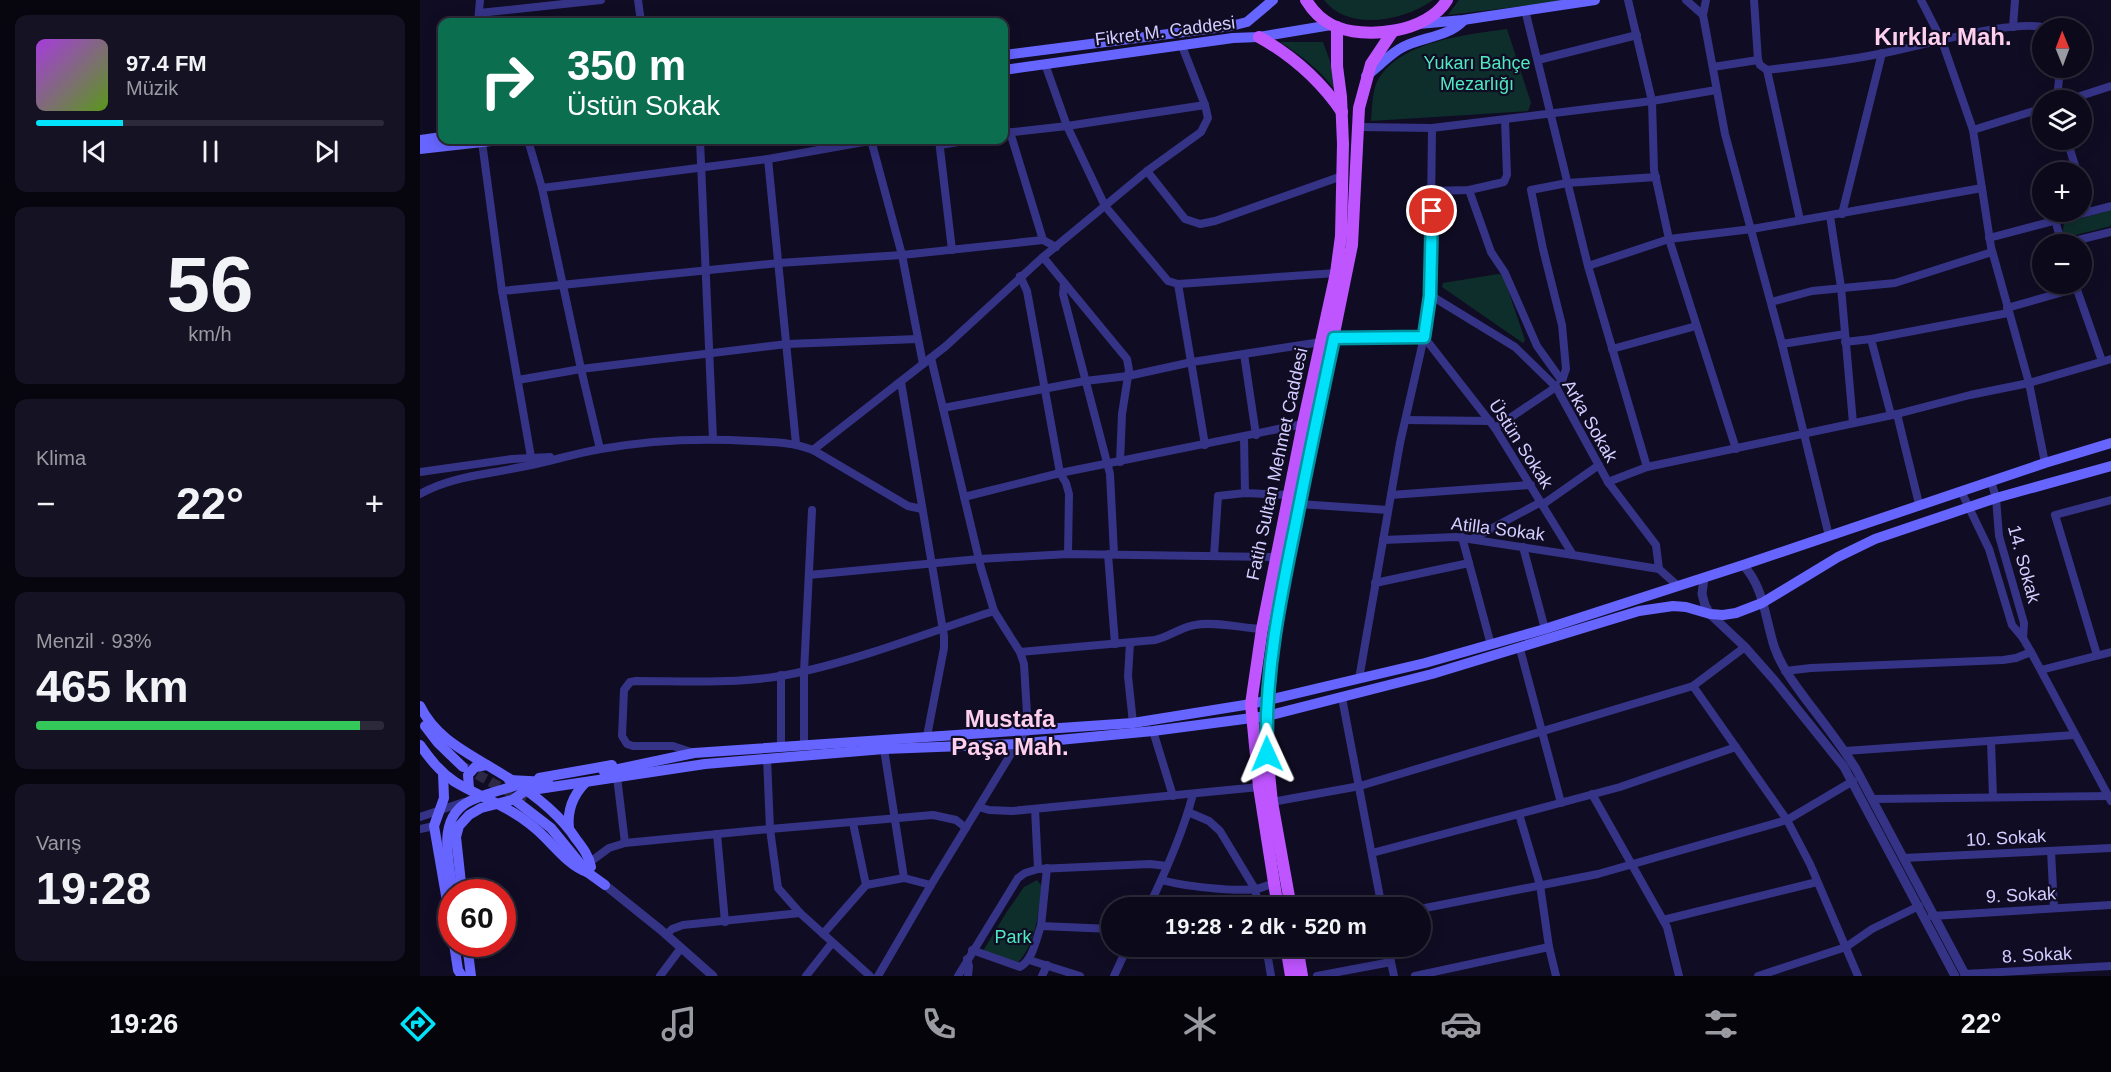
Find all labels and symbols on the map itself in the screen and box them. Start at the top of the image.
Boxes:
street label: Fikret M. Caddesi [1094,12,1236,50]
north arrow [2032,18,2092,78]
district label: Kırklar Mah. [1874,23,2012,50]
park label: Yukarı Bahçe Mezarlığı [1423,53,1531,94]
pin [1406,185,1457,236]
street label: Fatih Sultan Mehmet Caddesi [1243,346,1311,582]
street label: Arka Sokak [1558,376,1622,467]
street label: Üstün Sokak [1485,396,1558,493]
street label: Atilla Sokak [1450,513,1547,545]
street label: 14. Sokak [2004,523,2044,606]
district label: Mustafa Paşa Mah. [951,705,1069,760]
position arrow [1235,722,1299,786]
street label: 10. Sokak [1966,826,2047,850]
speed limit sign: 60 [438,879,516,957]
street label: 9. Sokak [1986,883,2057,907]
park label: Park [994,927,1033,947]
street label: 8. Sokak [2002,943,2073,967]

